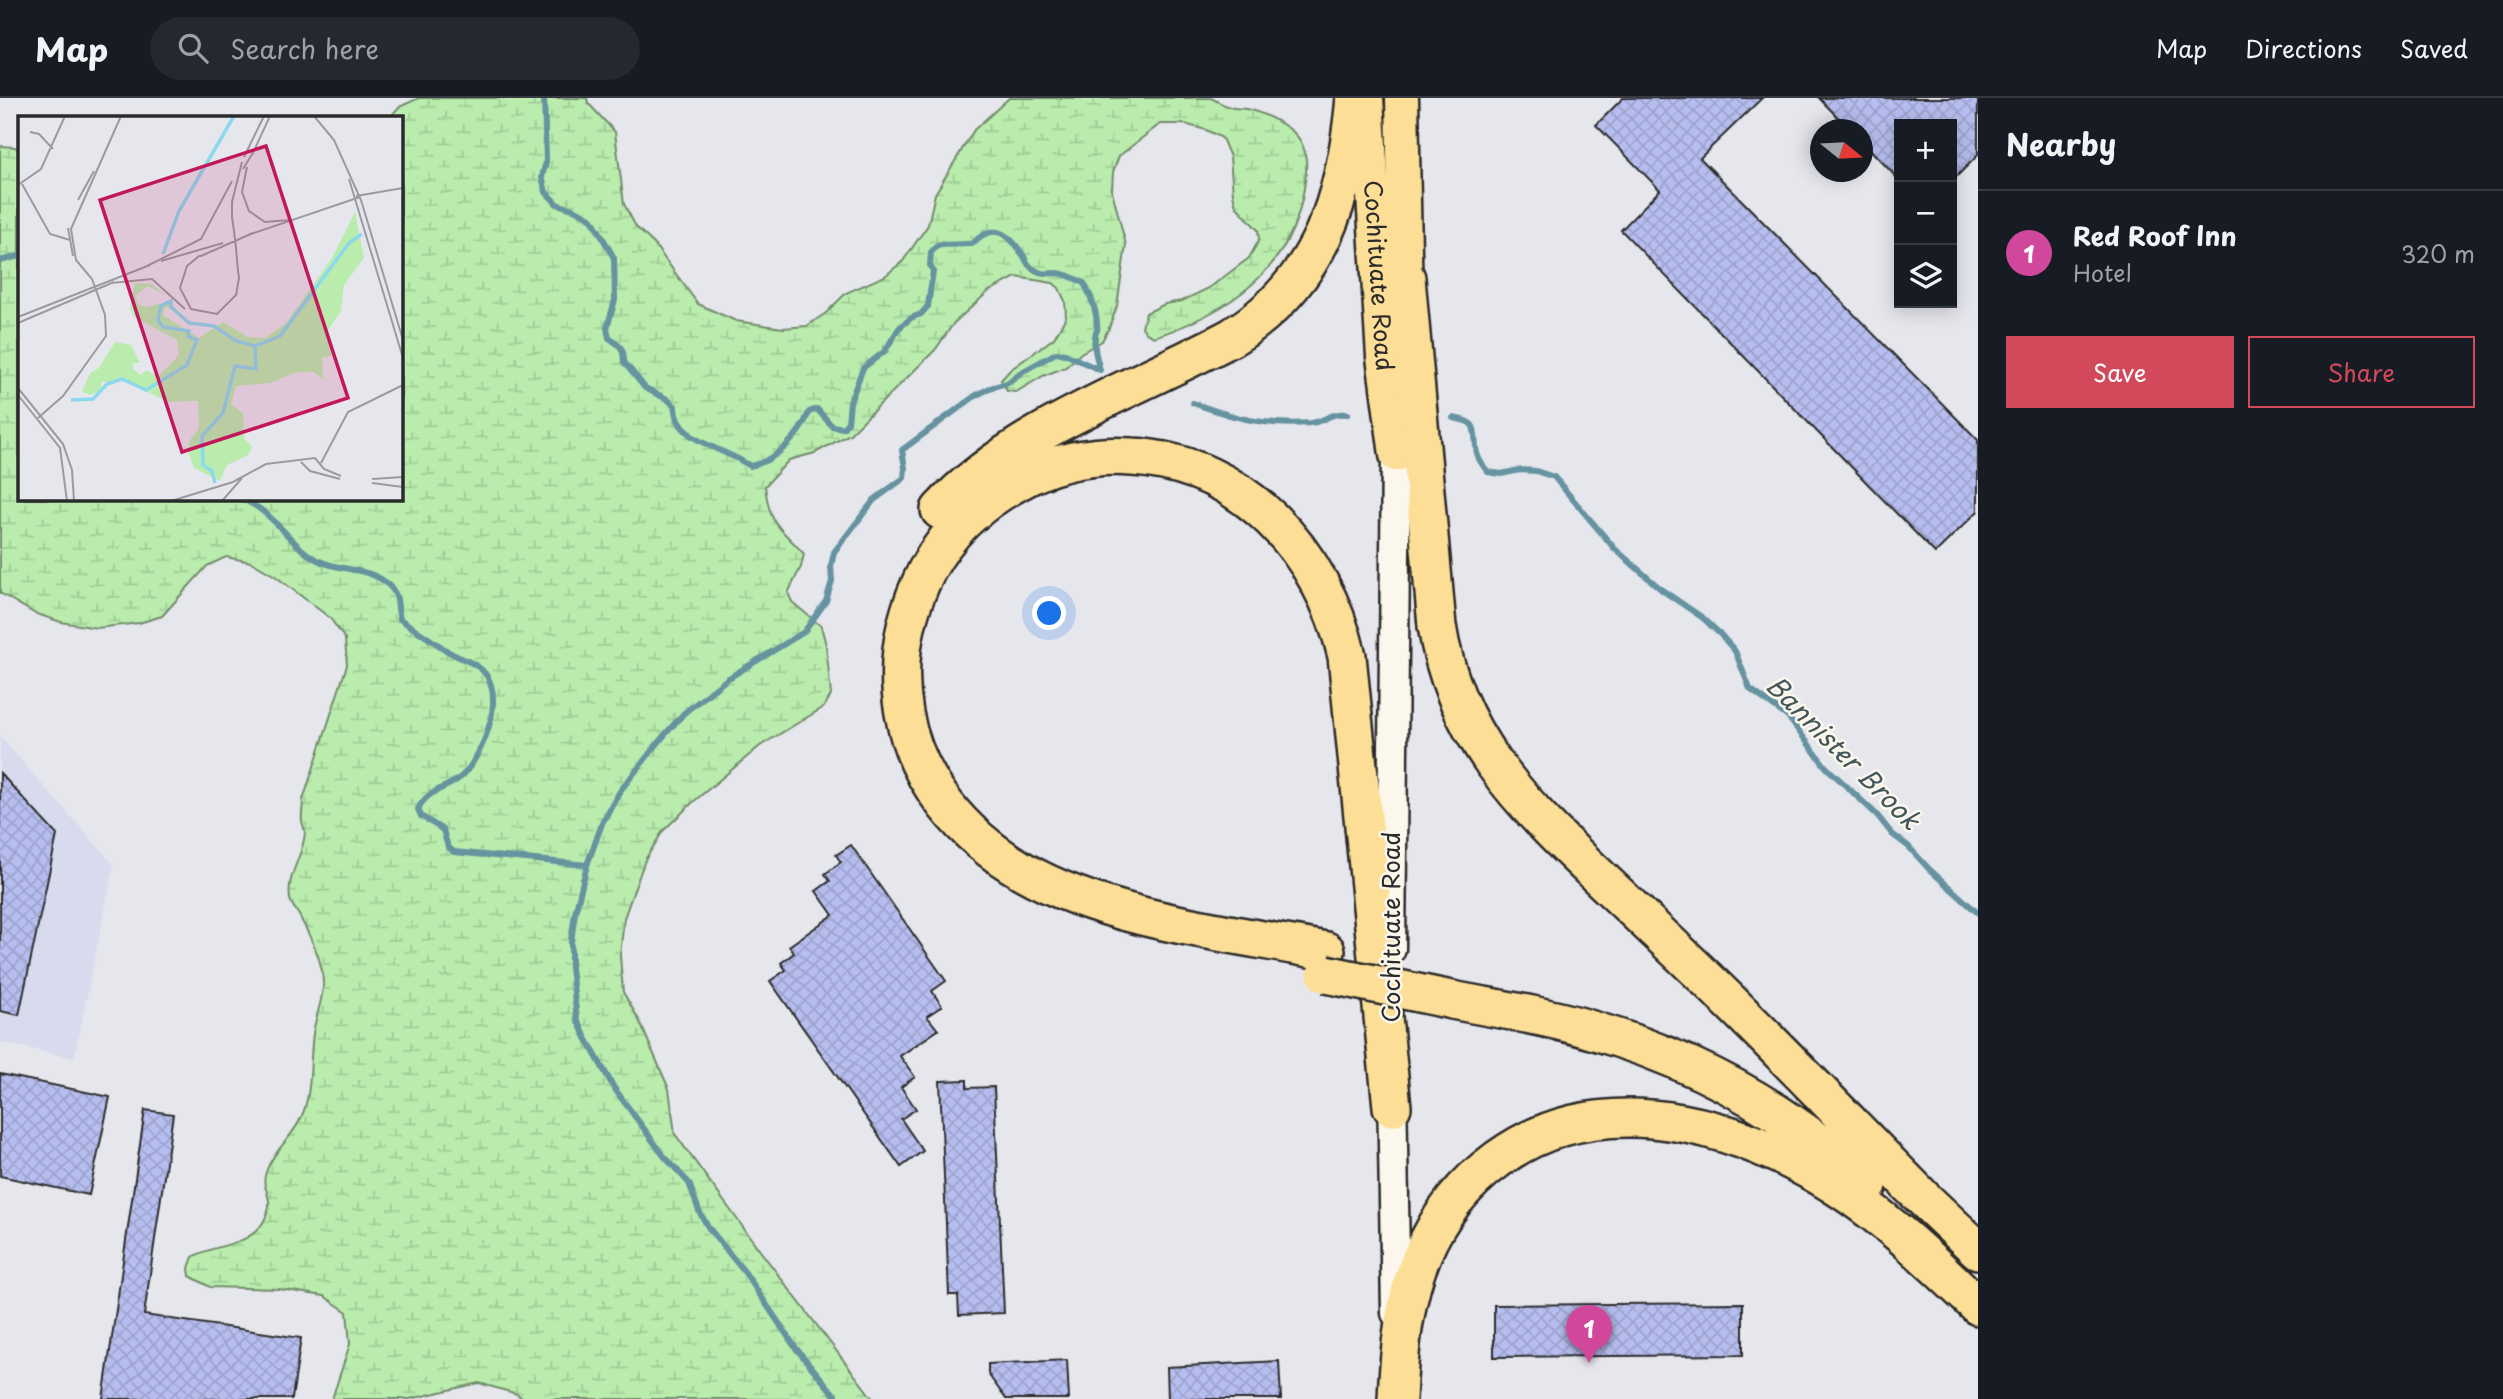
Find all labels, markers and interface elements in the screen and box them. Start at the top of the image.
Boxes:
search box [150,17,640,80]
text: Map [35,23,108,73]
icon: search [174,29,212,67]
text: Search here [230,29,379,68]
text: Map [2156,30,2207,66]
text: Directions [2245,30,2362,66]
text: Saved [2400,30,2468,66]
inset map [18,116,402,500]
north arrow [1810,119,1873,182]
map controls [1894,119,1957,308]
button: + [1894,119,1957,182]
text: Nearby [2006,121,2116,166]
street label: Cochituate Road [1356,179,1405,373]
button: − [1894,182,1957,245]
text: Red Roof Inn [2073,216,2237,255]
text: 1 [2024,236,2035,271]
text: 320 m [2401,236,2475,271]
button: layers [1894,245,1957,308]
text: Hotel [2073,255,2132,290]
button: Save [2006,336,2234,408]
button: Share [2248,336,2475,408]
your location [1032,596,1066,630]
water label: Bannister Brook [1758,666,1931,839]
street label: Cochituate Road [1372,831,1408,1023]
pin: 1 [1566,1305,1612,1363]

